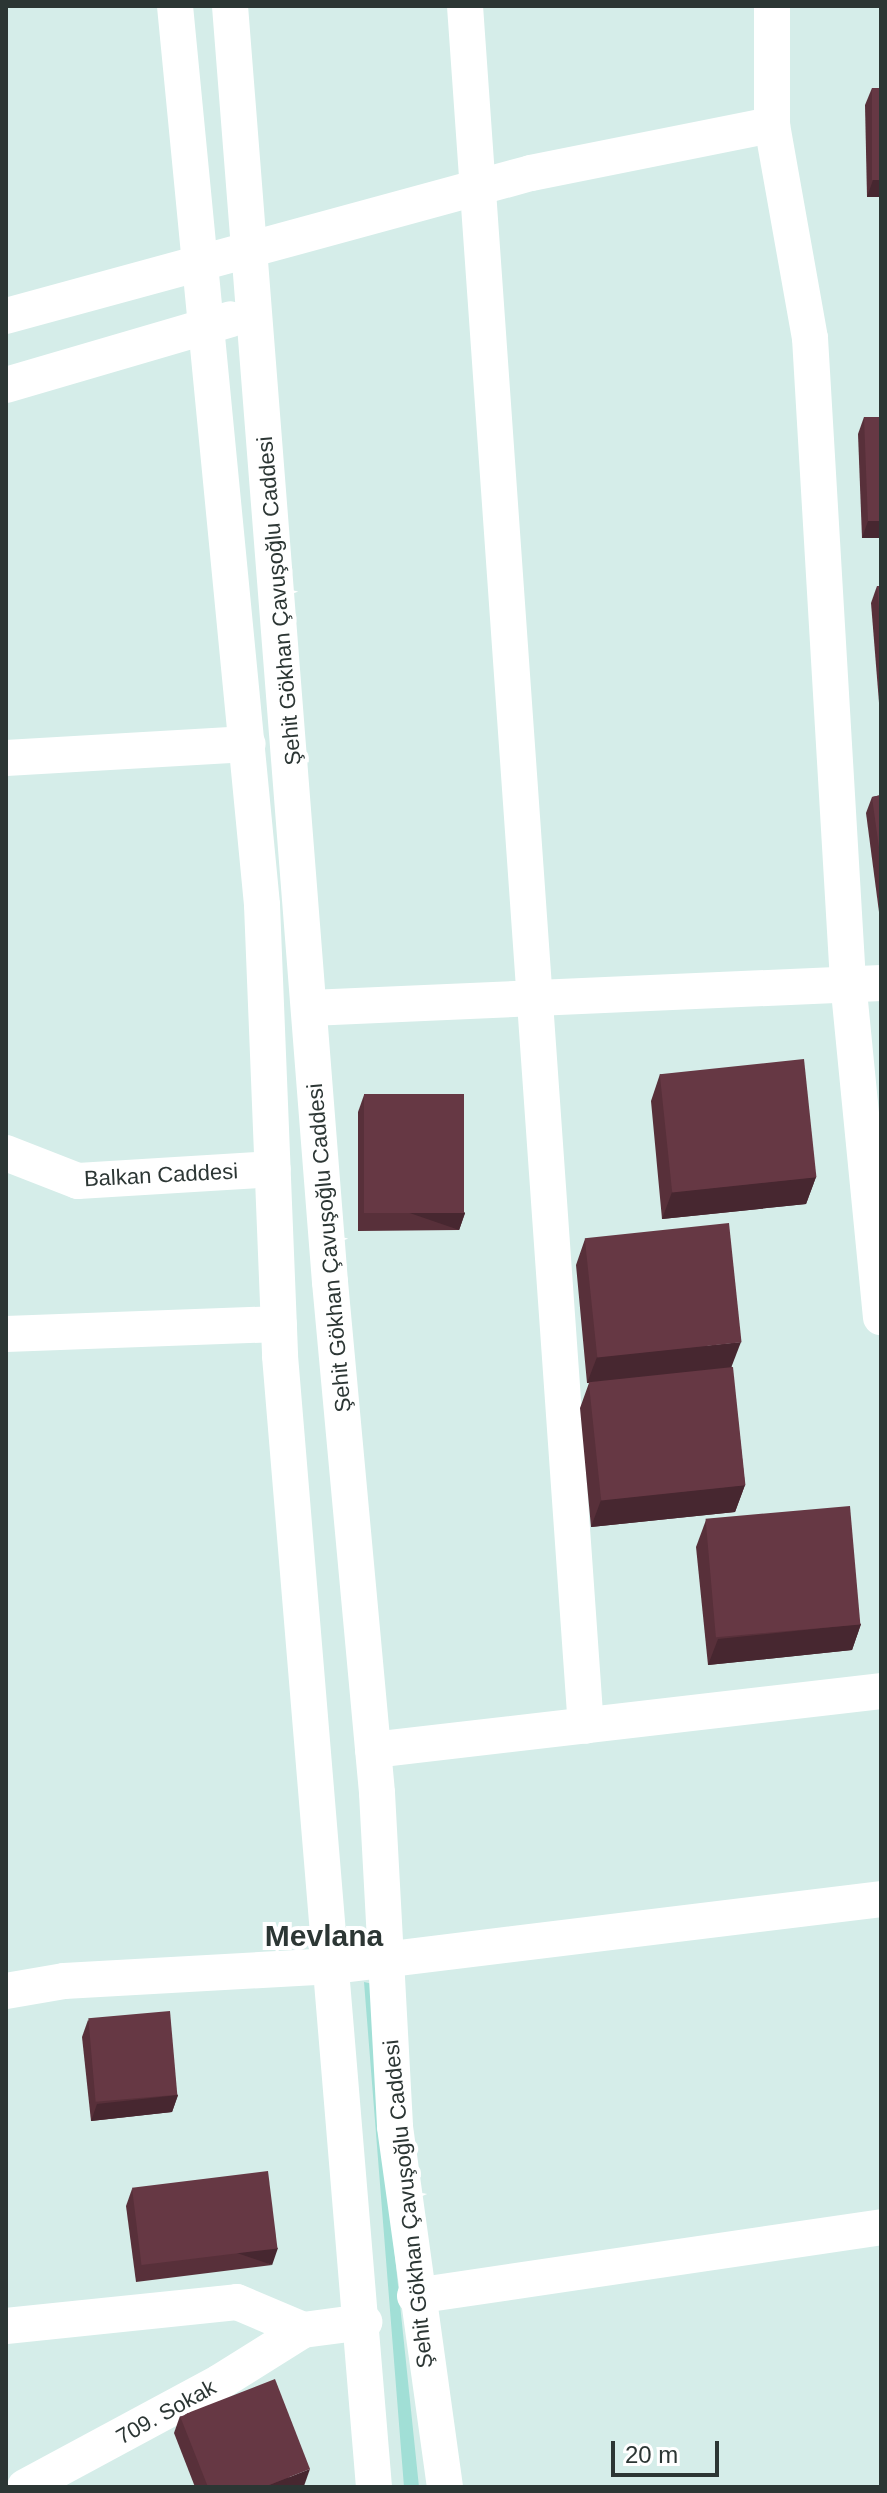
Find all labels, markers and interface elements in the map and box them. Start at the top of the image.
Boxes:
street label: Şehit Gökhan Çavuşoğlu Caddesi [251,435,307,767]
street label: Şehit Gökhan Çavuşoğlu Caddesi [301,1082,357,1414]
street label: Balkan Caddesi [83,1158,239,1192]
district label: Mevlana [265,1918,383,1954]
street label: Şehit Gökhan Çavuşoğlu Caddesi [378,2038,438,2370]
street label: 709. Sokak [111,2374,221,2450]
scale bar [615,2425,723,2475]
text: 20 m [625,2441,678,2468]

